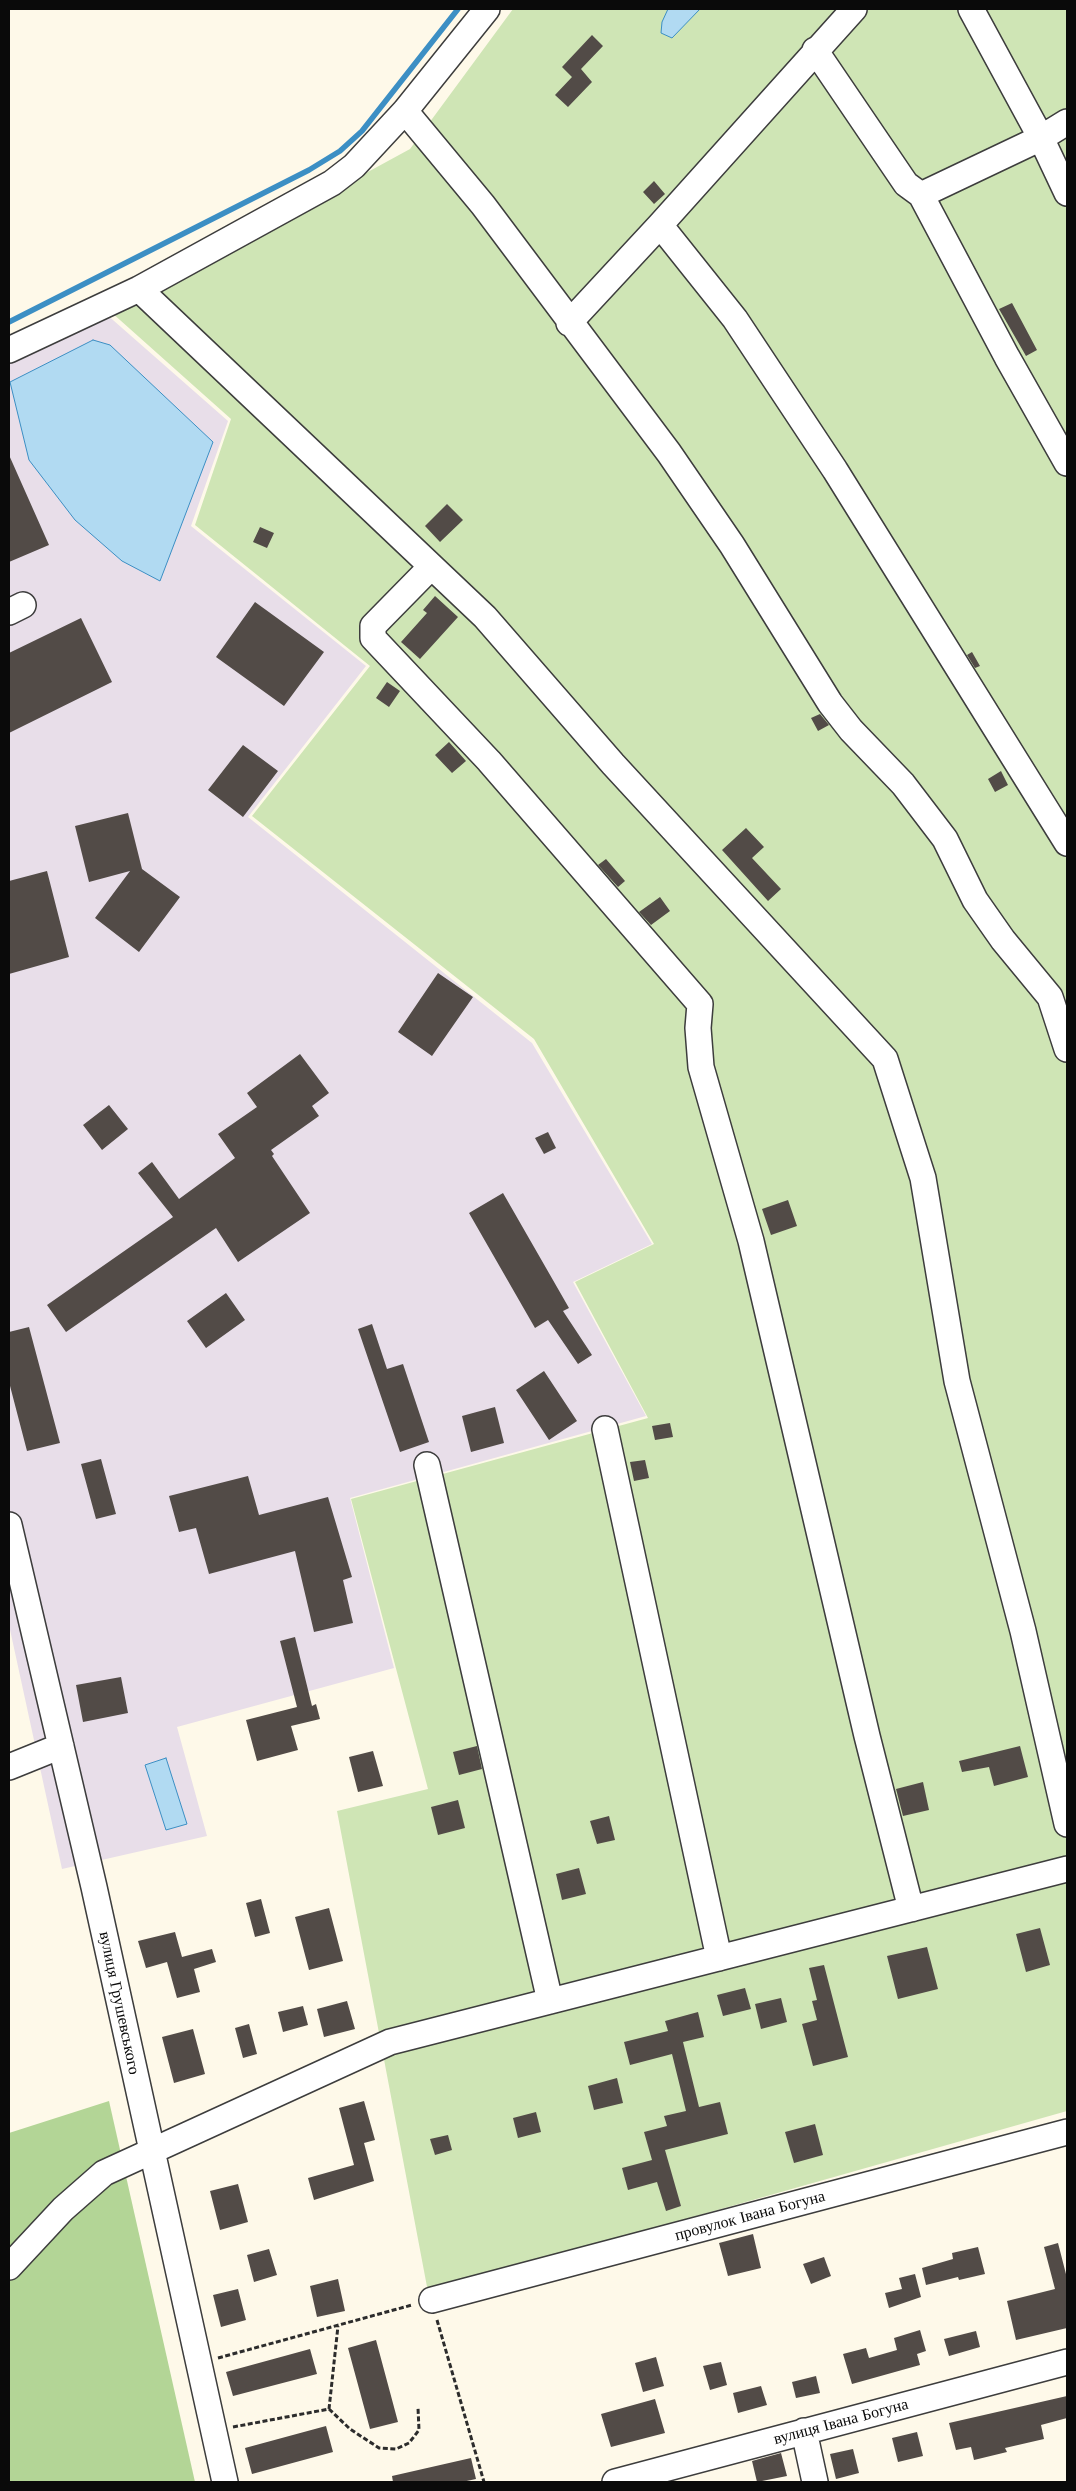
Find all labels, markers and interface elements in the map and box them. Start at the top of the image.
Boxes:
street label: вулиця Грушевського [94,1930,144,2076]
street label: провулок Івана Богуна [673,2187,827,2245]
street label: вулиця Івана Богуна [771,2395,911,2449]

